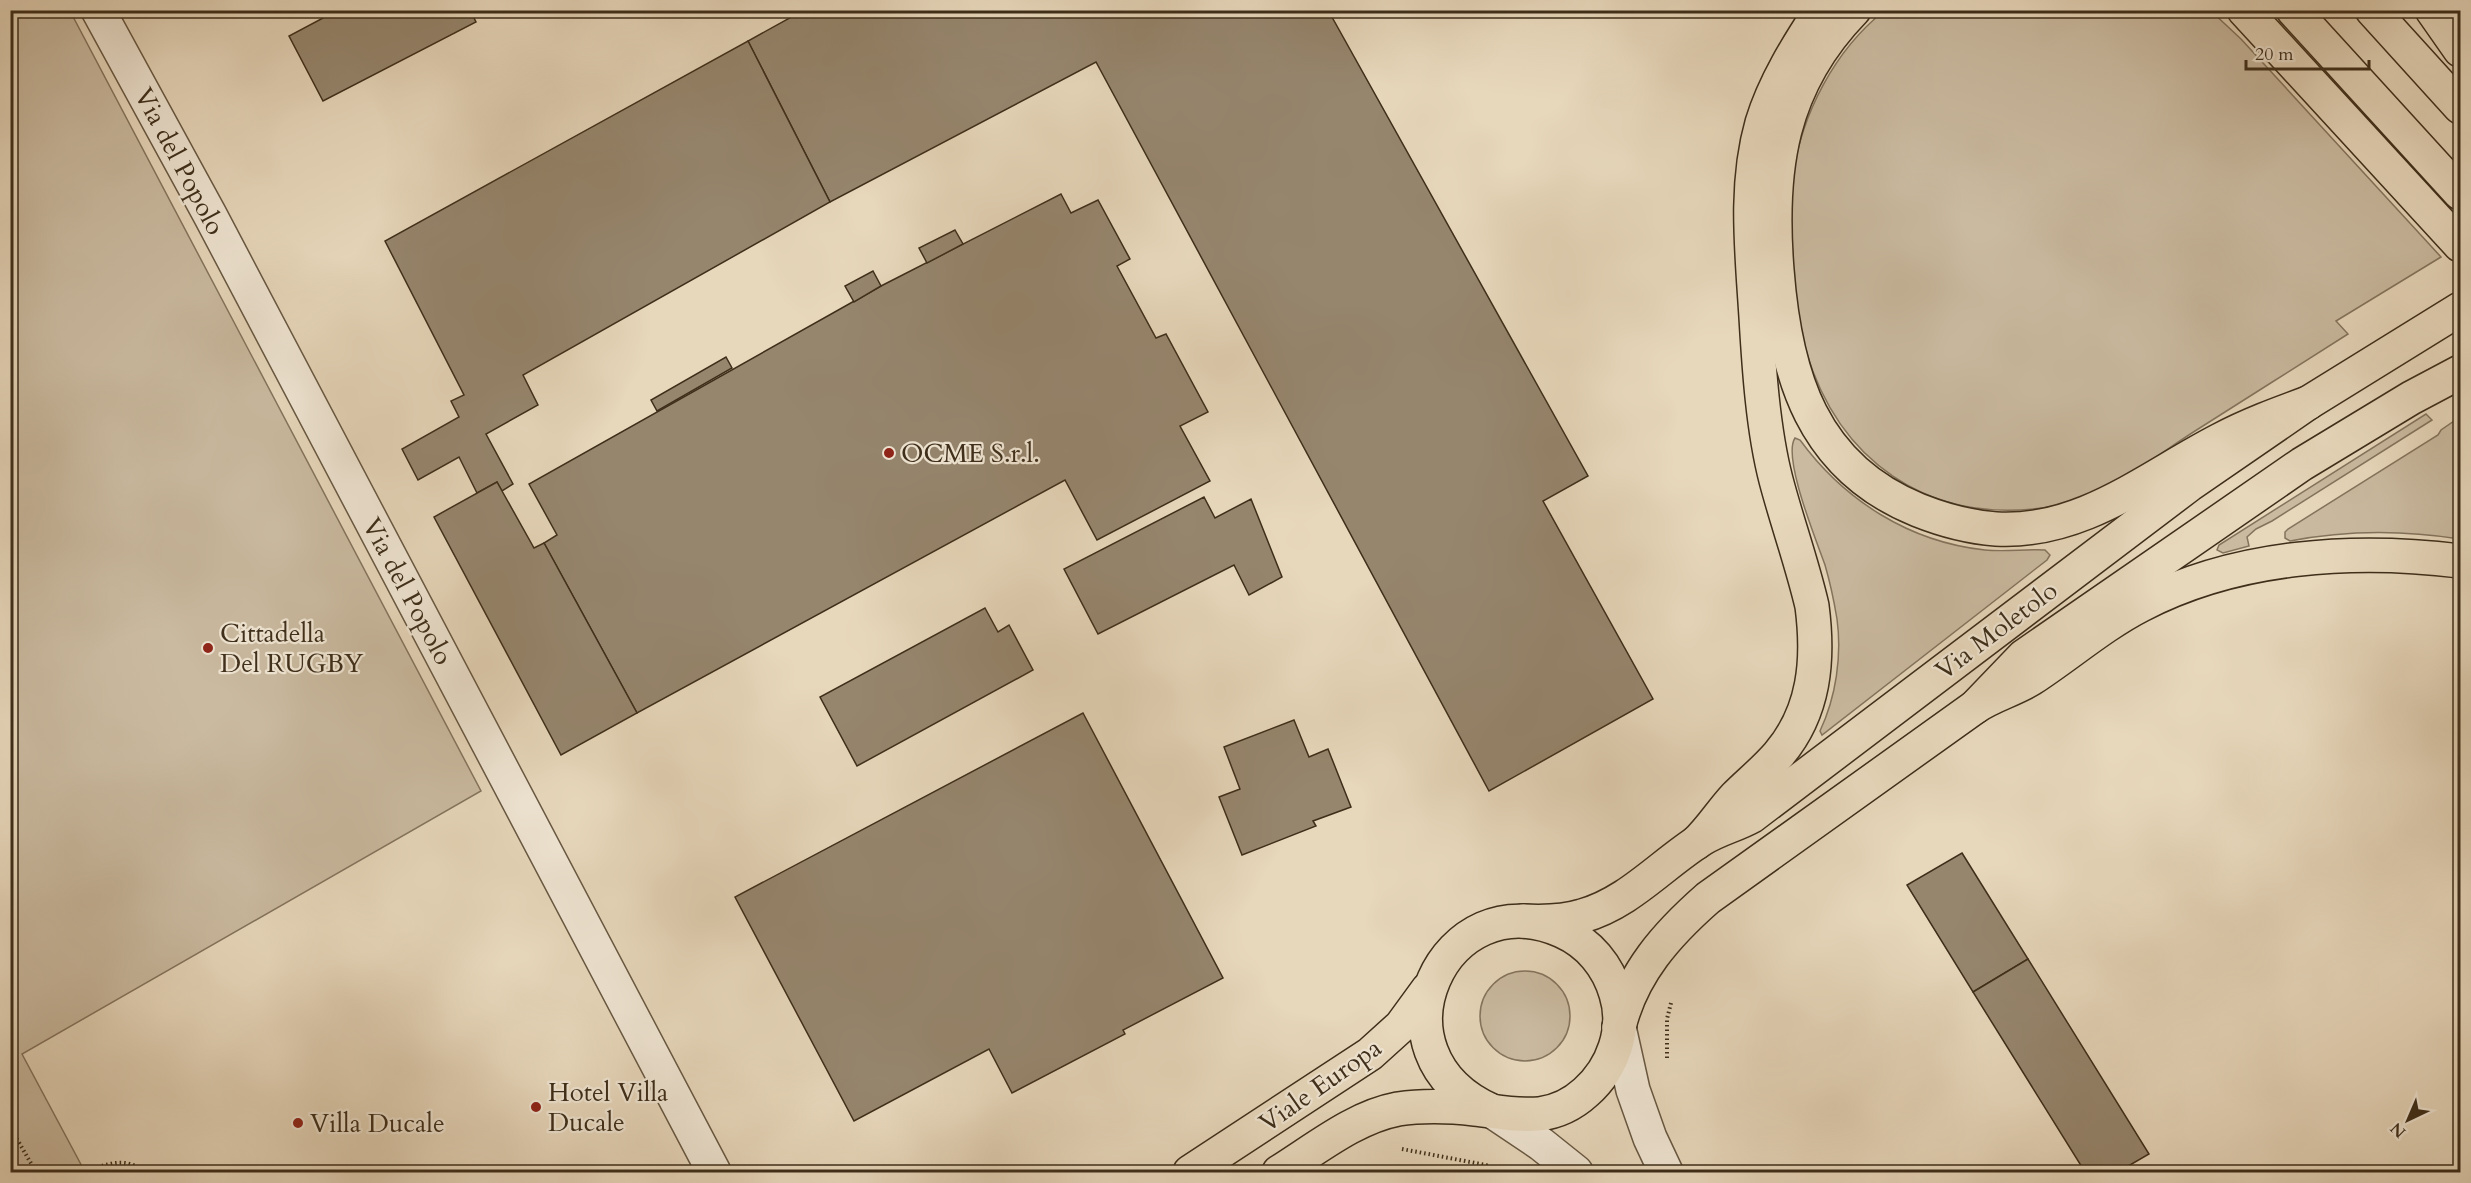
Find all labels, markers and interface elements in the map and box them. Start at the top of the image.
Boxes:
scale bar [2246,33,2369,71]
text: 20 m [2255,42,2294,67]
street label: Via del Popolo [126,82,233,241]
place label: OCME S.r.l. [901,436,1040,471]
marker: OCME S.r.l. [882,446,896,460]
street label: Via del Popolo [354,512,461,671]
street label: Via Moletolo [1928,573,2065,688]
place label: Cittadella Del RUGBY [220,616,364,681]
marker: Cittadella Del RUGBY [201,641,215,655]
street label: Viale Europa [1252,1030,1388,1140]
place label: Hotel Villa Ducale [548,1075,668,1140]
north arrow [2378,1090,2438,1150]
marker: Hotel Villa Ducale [529,1100,543,1114]
place label: Villa Ducale [310,1106,445,1141]
marker: Villa Ducale [291,1116,305,1130]
text: N [2386,1117,2411,1143]

